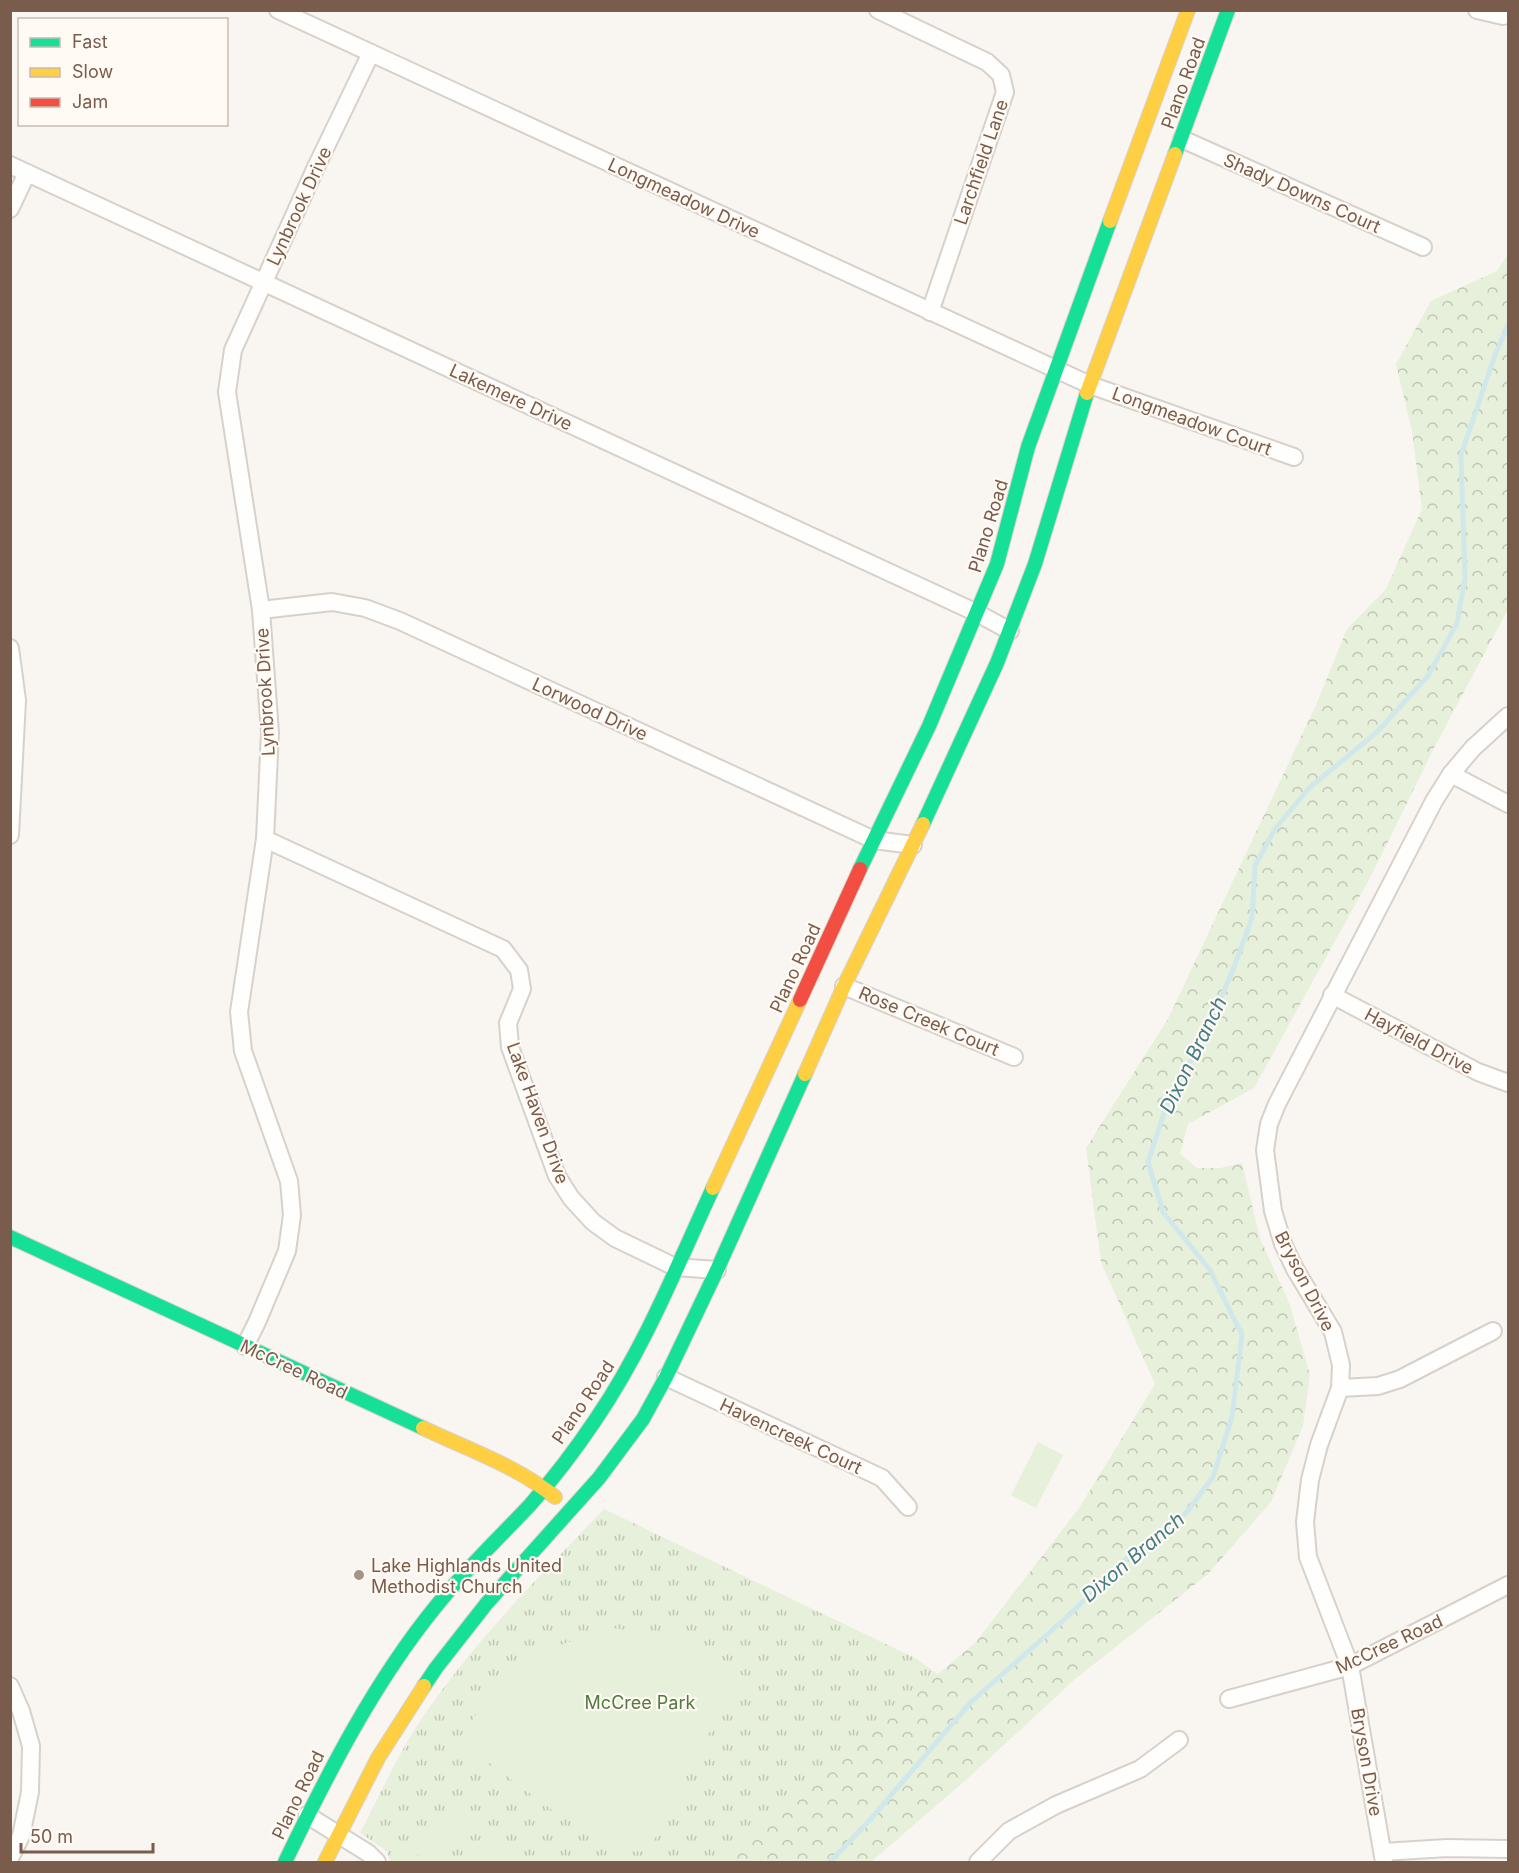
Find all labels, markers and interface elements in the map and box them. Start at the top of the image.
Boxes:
legend [18,18,228,126]
text: Fast [72,31,108,52]
street label: Plano Road [1157,34,1209,132]
text: Slow [72,61,113,82]
text: Jam [72,91,108,112]
street label: Larchfield Lane [950,97,1012,227]
street label: Lynbrook Drive [262,143,336,269]
street label: Shady Downs Court [1220,149,1384,237]
street label: Longmeadow Drive [605,154,763,242]
street label: Lakemere Drive [446,359,576,435]
street label: Longmeadow Court [1109,382,1275,460]
street label: Plano Road [964,477,1012,575]
street label: Lynbrook Drive [251,627,279,757]
street label: Lorwood Drive [529,673,651,745]
street label: Plano Road [765,920,825,1016]
street label: Rose Creek Court [856,982,1002,1060]
water label: Dixon Branch [1154,993,1232,1117]
street label: Hayfield Drive [1361,1004,1477,1078]
street label: Lake Haven Drive [503,1039,573,1187]
street label: Bryson Drive [1271,1227,1339,1335]
street label: McCree Road [237,1335,351,1403]
street label: Plano Road [547,1356,619,1448]
street label: Havencreek Court [717,1394,865,1478]
water label: Dixon Branch [1077,1507,1189,1607]
place label: Lake Highlands United Methodist Church [371,1555,562,1597]
marker: Lake Highlands United Methodist Church [352,1568,366,1582]
street label: McCree Road [1332,1610,1446,1678]
park label: McCree Park [585,1692,695,1713]
street label: Bryson Drive [1347,1706,1387,1818]
street label: Plano Road [268,1747,328,1843]
scale bar [21,1816,153,1854]
text: 50 m [30,1826,73,1847]

